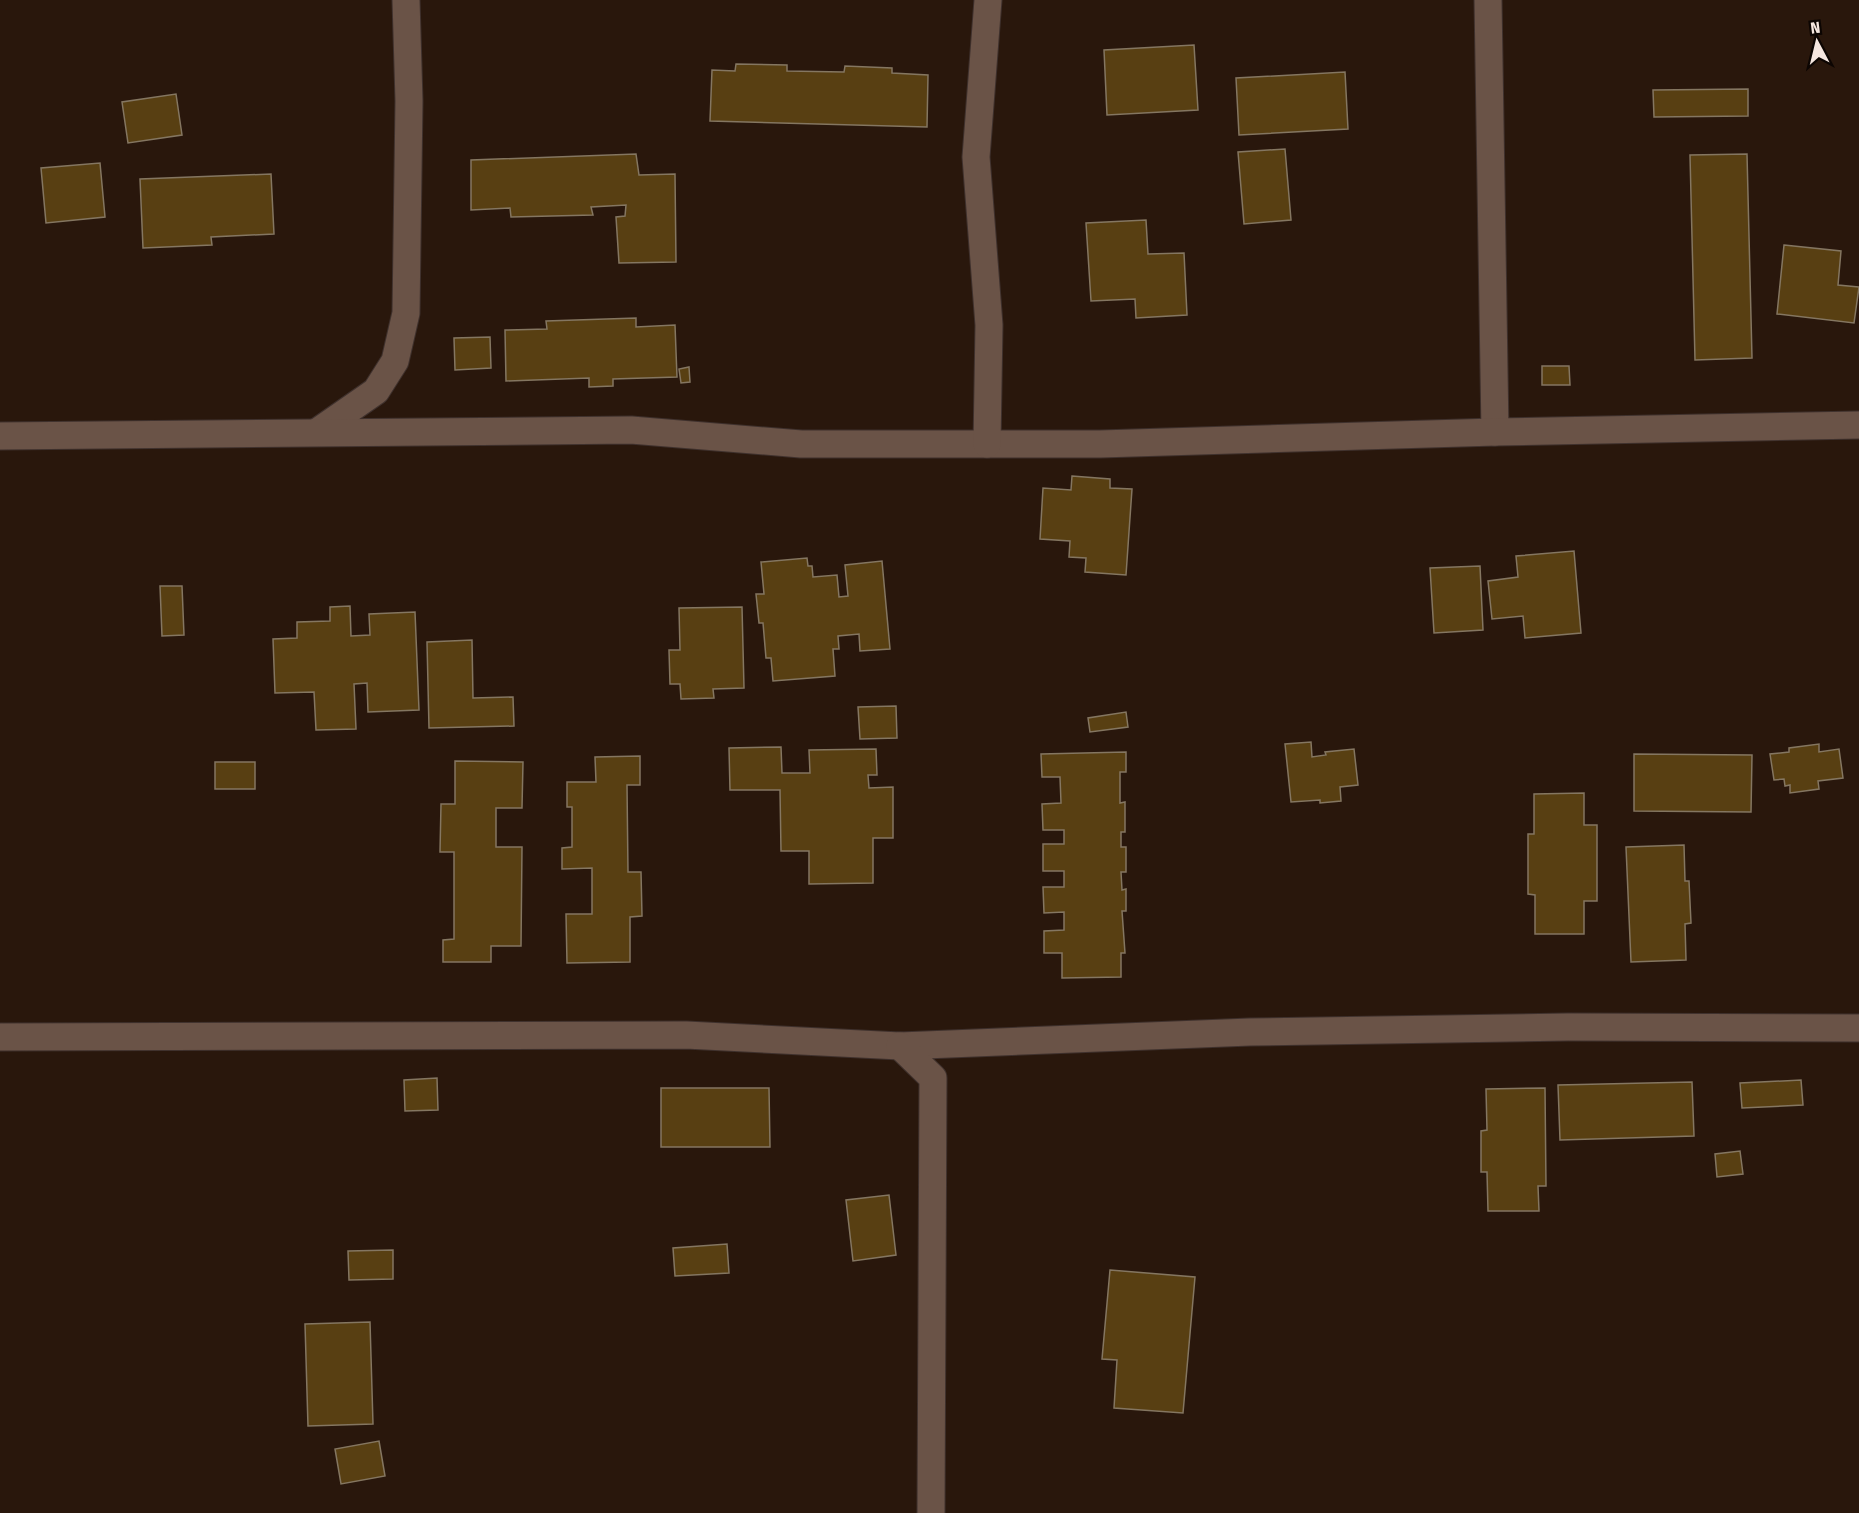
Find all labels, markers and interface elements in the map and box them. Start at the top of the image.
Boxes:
north arrow [1787,12,1847,72]
text: N [1809,18,1821,38]

